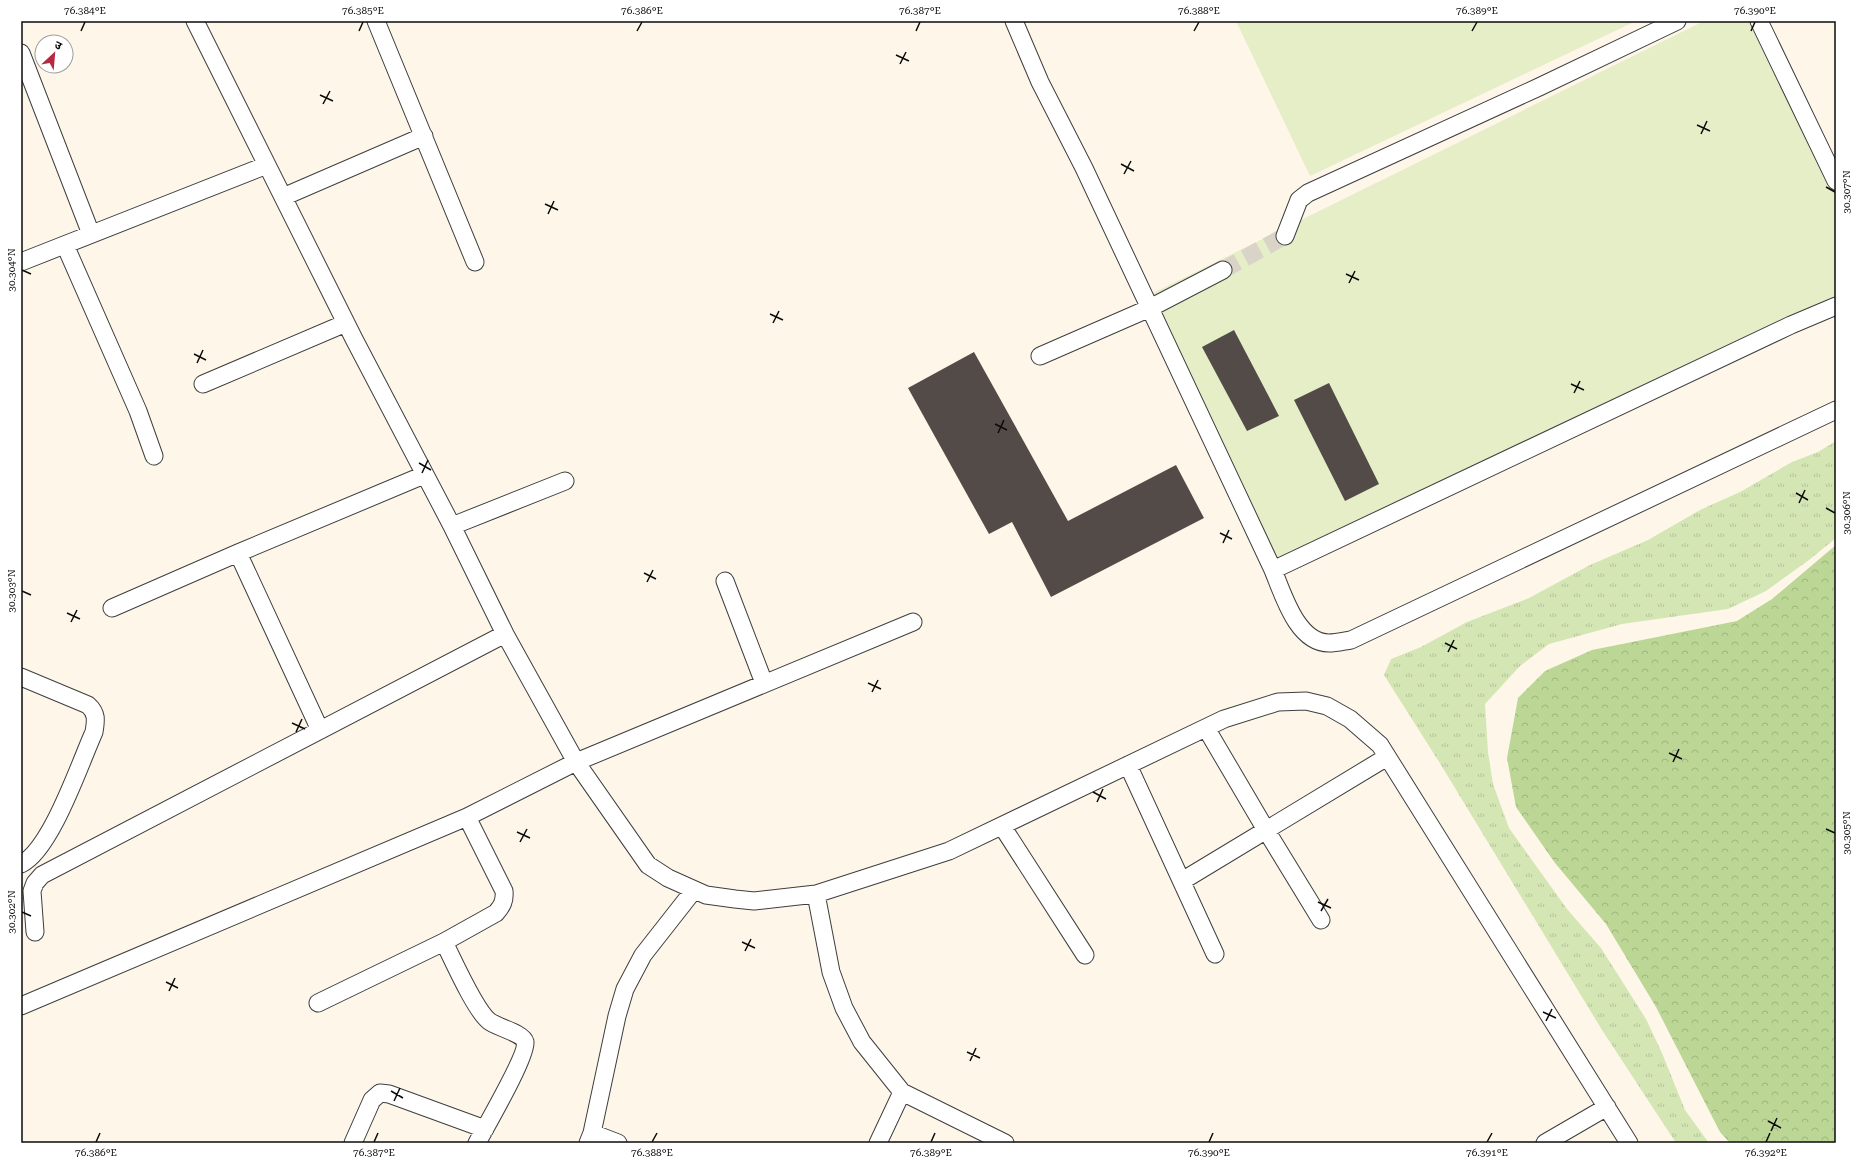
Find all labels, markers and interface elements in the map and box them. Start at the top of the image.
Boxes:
text: 76.384°E [64,5,106,16]
text: 76.385°E [342,5,384,16]
text: 76.386°E [621,5,663,16]
text: 76.387°E [899,5,941,16]
text: 76.388°E [1178,5,1220,16]
text: 76.389°E [1456,5,1498,16]
text: 76.390°E [1734,5,1776,16]
north arrow [34,34,74,74]
text: उ [52,38,64,53]
text: 30.307°N [1841,170,1852,214]
text: 30.304°N [6,248,17,292]
text: 30.306°N [1841,491,1852,535]
text: 30.303°N [6,569,17,613]
text: 30.305°N [1841,811,1852,855]
text: 30.302°N [6,890,17,934]
text: 76.386°E [75,1147,117,1158]
text: 76.387°E [353,1147,395,1158]
text: 76.388°E [631,1147,673,1158]
text: 76.389°E [910,1147,952,1158]
text: 76.390°E [1188,1147,1230,1158]
text: 76.391°E [1466,1147,1508,1158]
text: 76.392°E [1745,1147,1787,1158]

